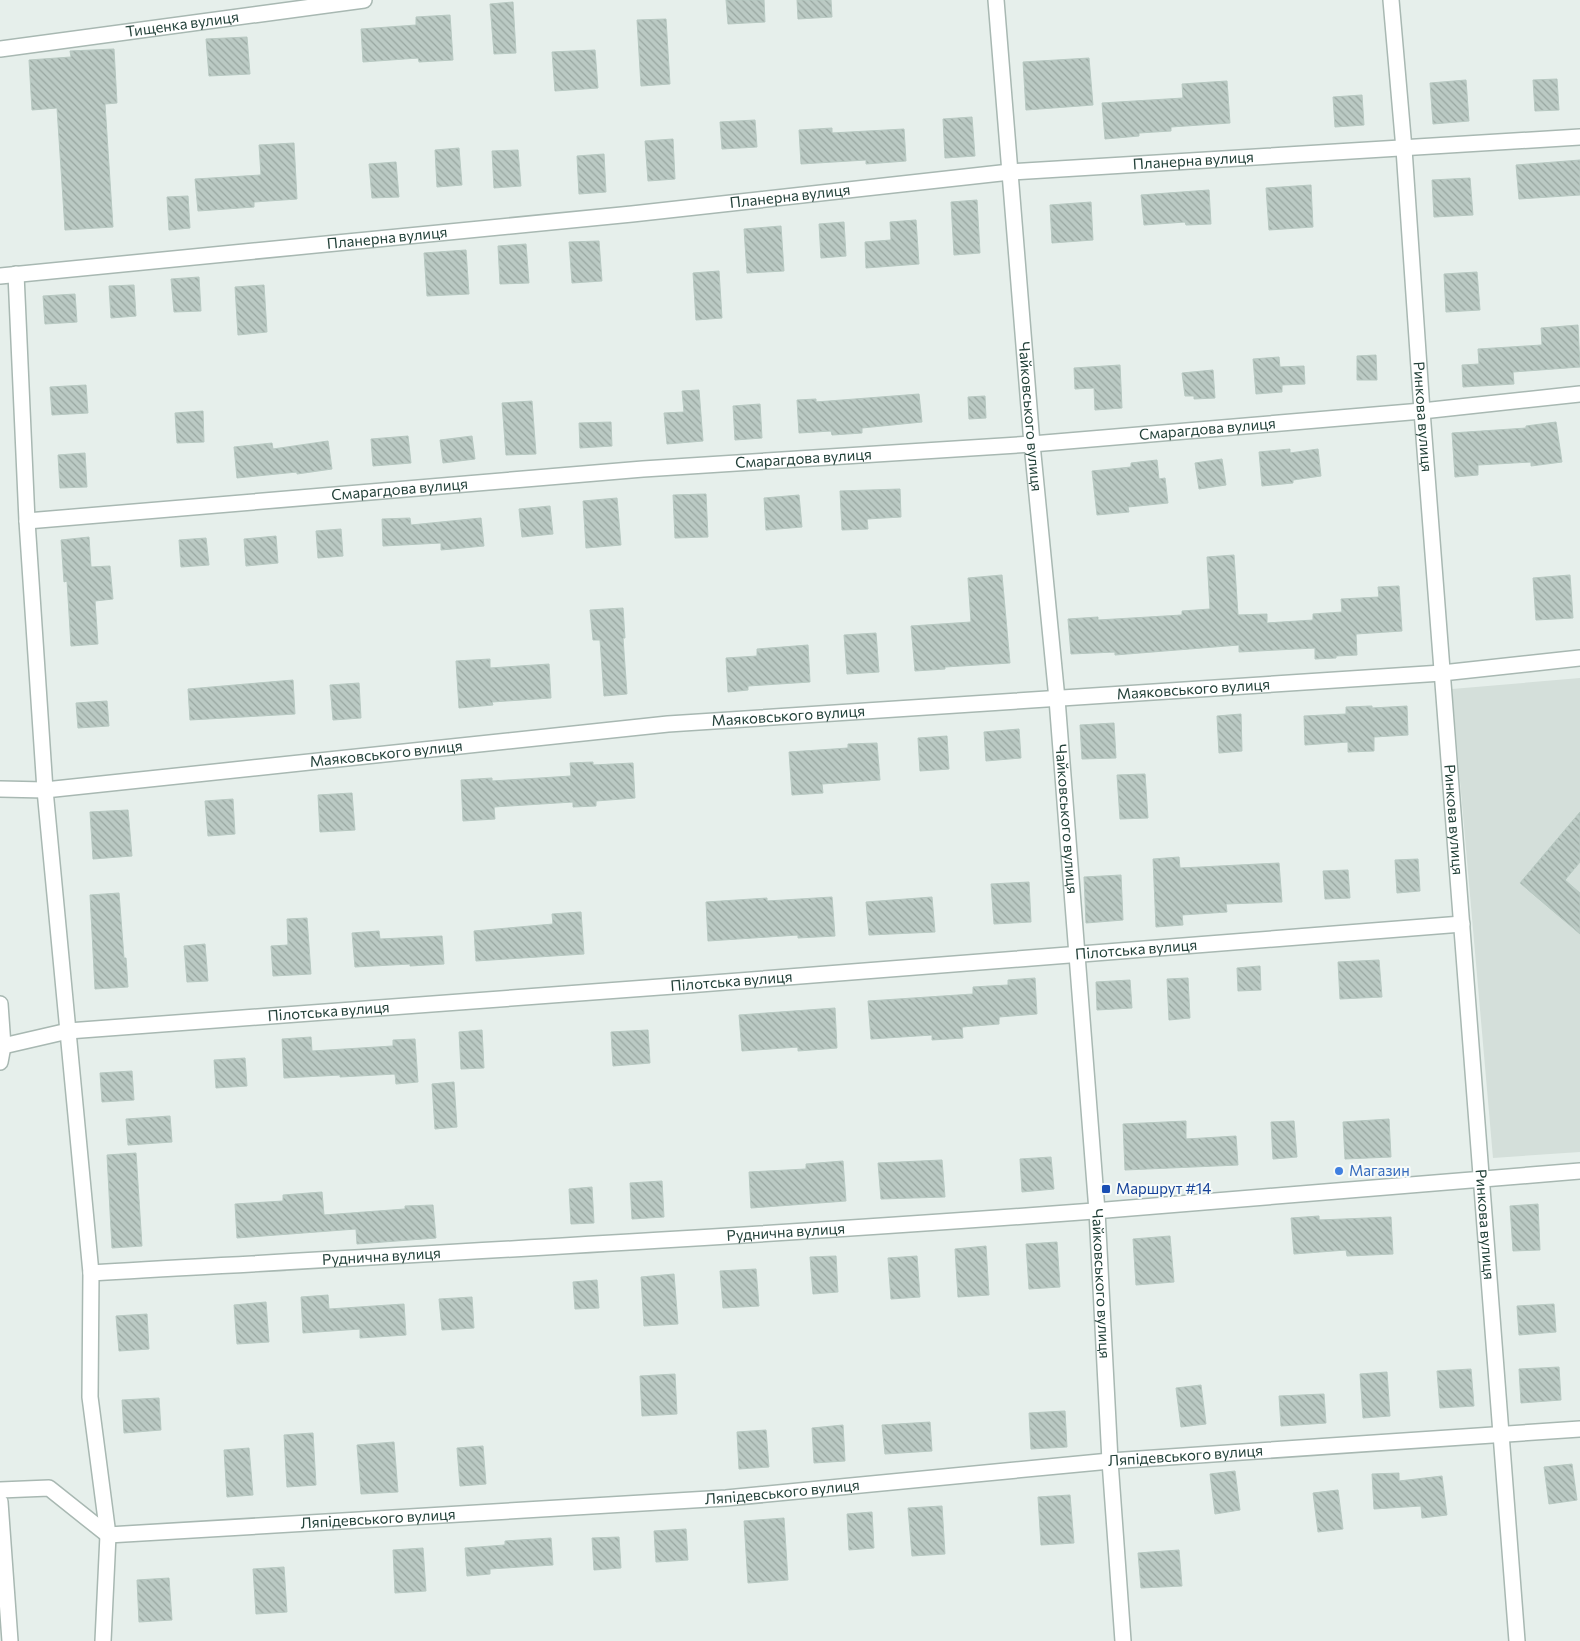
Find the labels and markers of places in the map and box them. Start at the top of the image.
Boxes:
place label: Магазин [1349,1161,1410,1179]
marker: Магазин [1333,1165,1345,1177]
place label: Маршрут #14 [1116,1179,1211,1197]
marker: Маршрут #14 [1100,1183,1112,1195]

